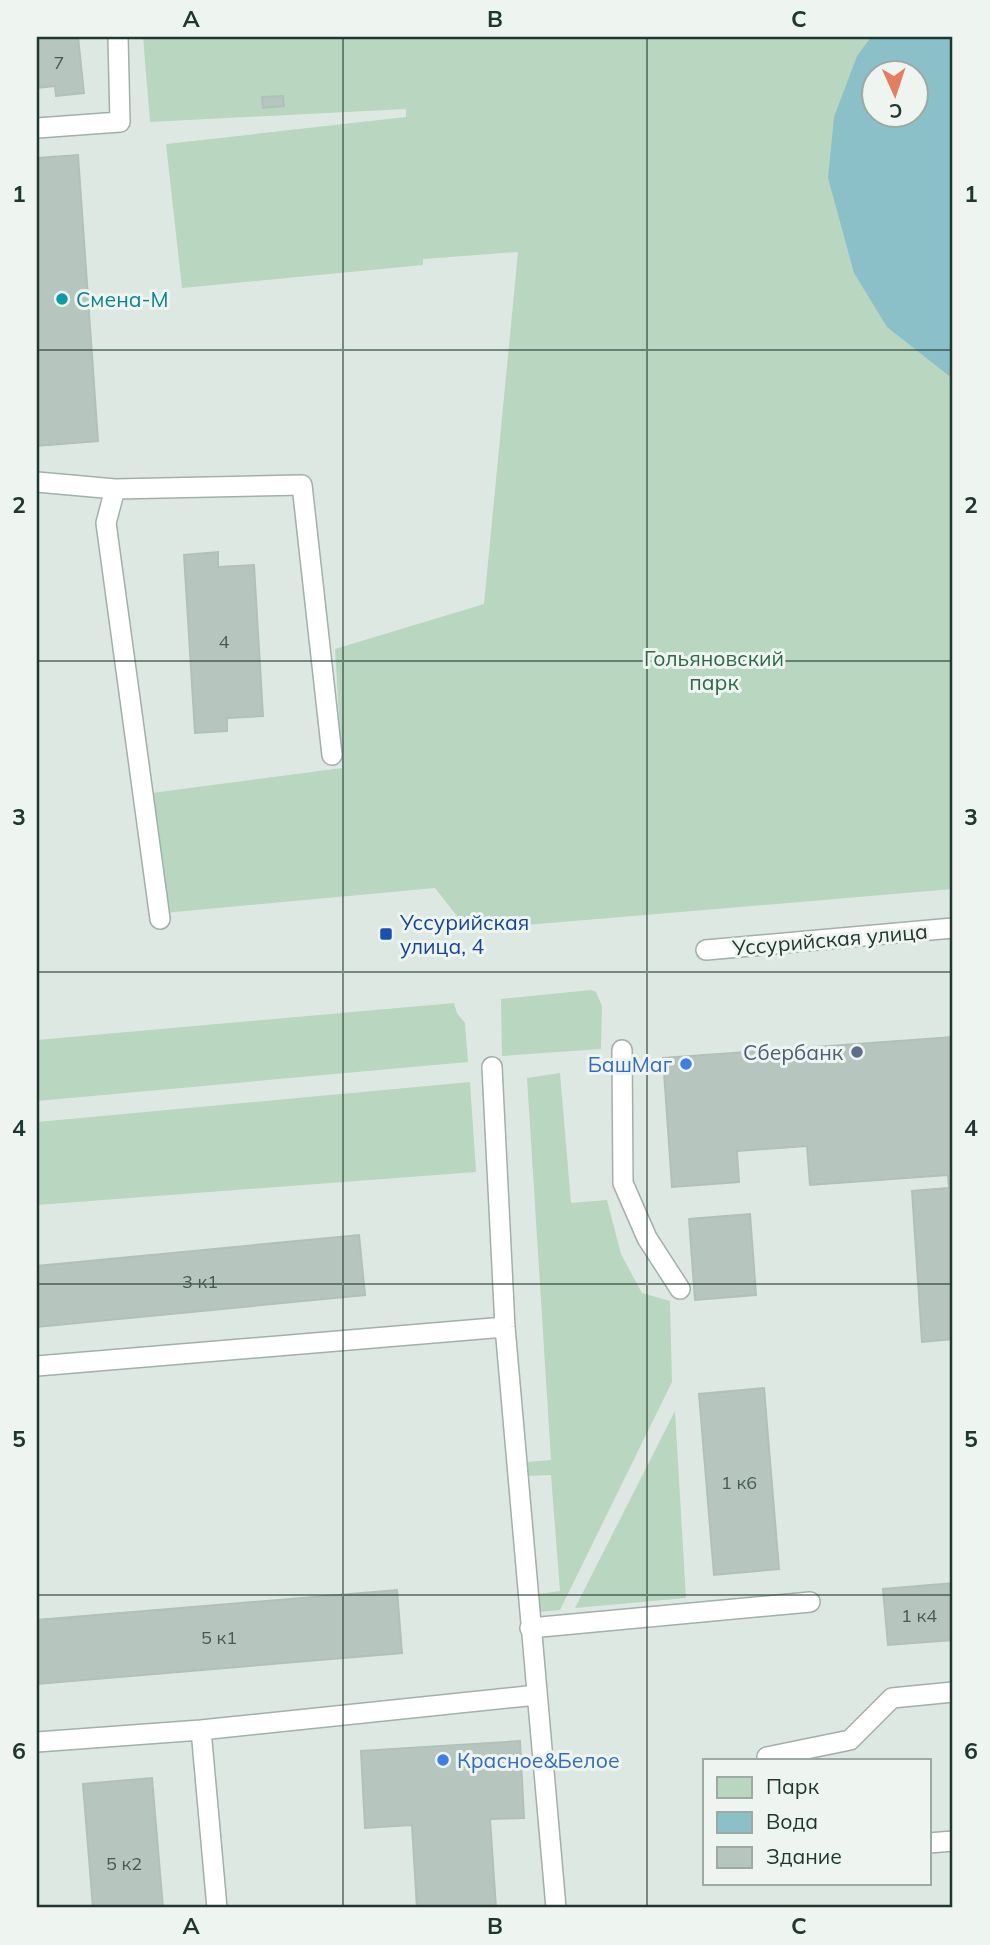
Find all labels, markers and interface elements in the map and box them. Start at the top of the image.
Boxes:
text: A [182,4,200,33]
text: B [487,4,503,33]
text: C [791,4,807,33]
house number: 7 [54,51,64,74]
north arrow [860,60,930,130]
text: С [889,99,903,123]
text: 1 [12,179,26,208]
text: 1 [964,179,978,208]
place label: Смена-М [76,286,169,312]
marker: Смена-М [54,291,70,307]
text: 2 [12,490,26,519]
text: 2 [964,490,978,519]
house number: 4 [219,630,230,653]
park label: Гольяновcкий парк [644,645,784,695]
text: 3 [12,802,26,831]
text: 3 [964,802,978,831]
place label: Уссурийская улица, 4 [399,909,529,959]
street label: Уссурийская улица [730,918,929,961]
marker: Уссурийская улица, 4 [378,926,394,942]
place label: Сбербанк [743,1039,844,1065]
marker: Сбербанк [849,1044,865,1060]
place label: БашМаг [588,1051,673,1077]
marker: БашМаг [678,1056,694,1072]
text: 4 [12,1113,26,1142]
text: 4 [964,1113,978,1142]
house number: 3 к1 [182,1270,218,1293]
text: 5 [12,1424,26,1453]
text: 5 [964,1424,978,1453]
house number: 1 к6 [721,1471,757,1494]
house number: 1 к4 [901,1604,937,1627]
house number: 5 к1 [201,1626,237,1649]
text: 6 [12,1736,26,1765]
text: 6 [964,1736,978,1765]
place label: Красное&Белое [457,1747,620,1773]
marker: Красное&Белое [435,1752,451,1768]
legend [703,1759,930,1885]
text: Парк [766,1773,820,1799]
text: Вода [766,1808,818,1834]
text: Здание [766,1843,842,1869]
house number: 5 к2 [106,1852,142,1875]
text: A [182,1911,200,1940]
text: B [487,1911,503,1940]
text: C [791,1911,807,1940]

